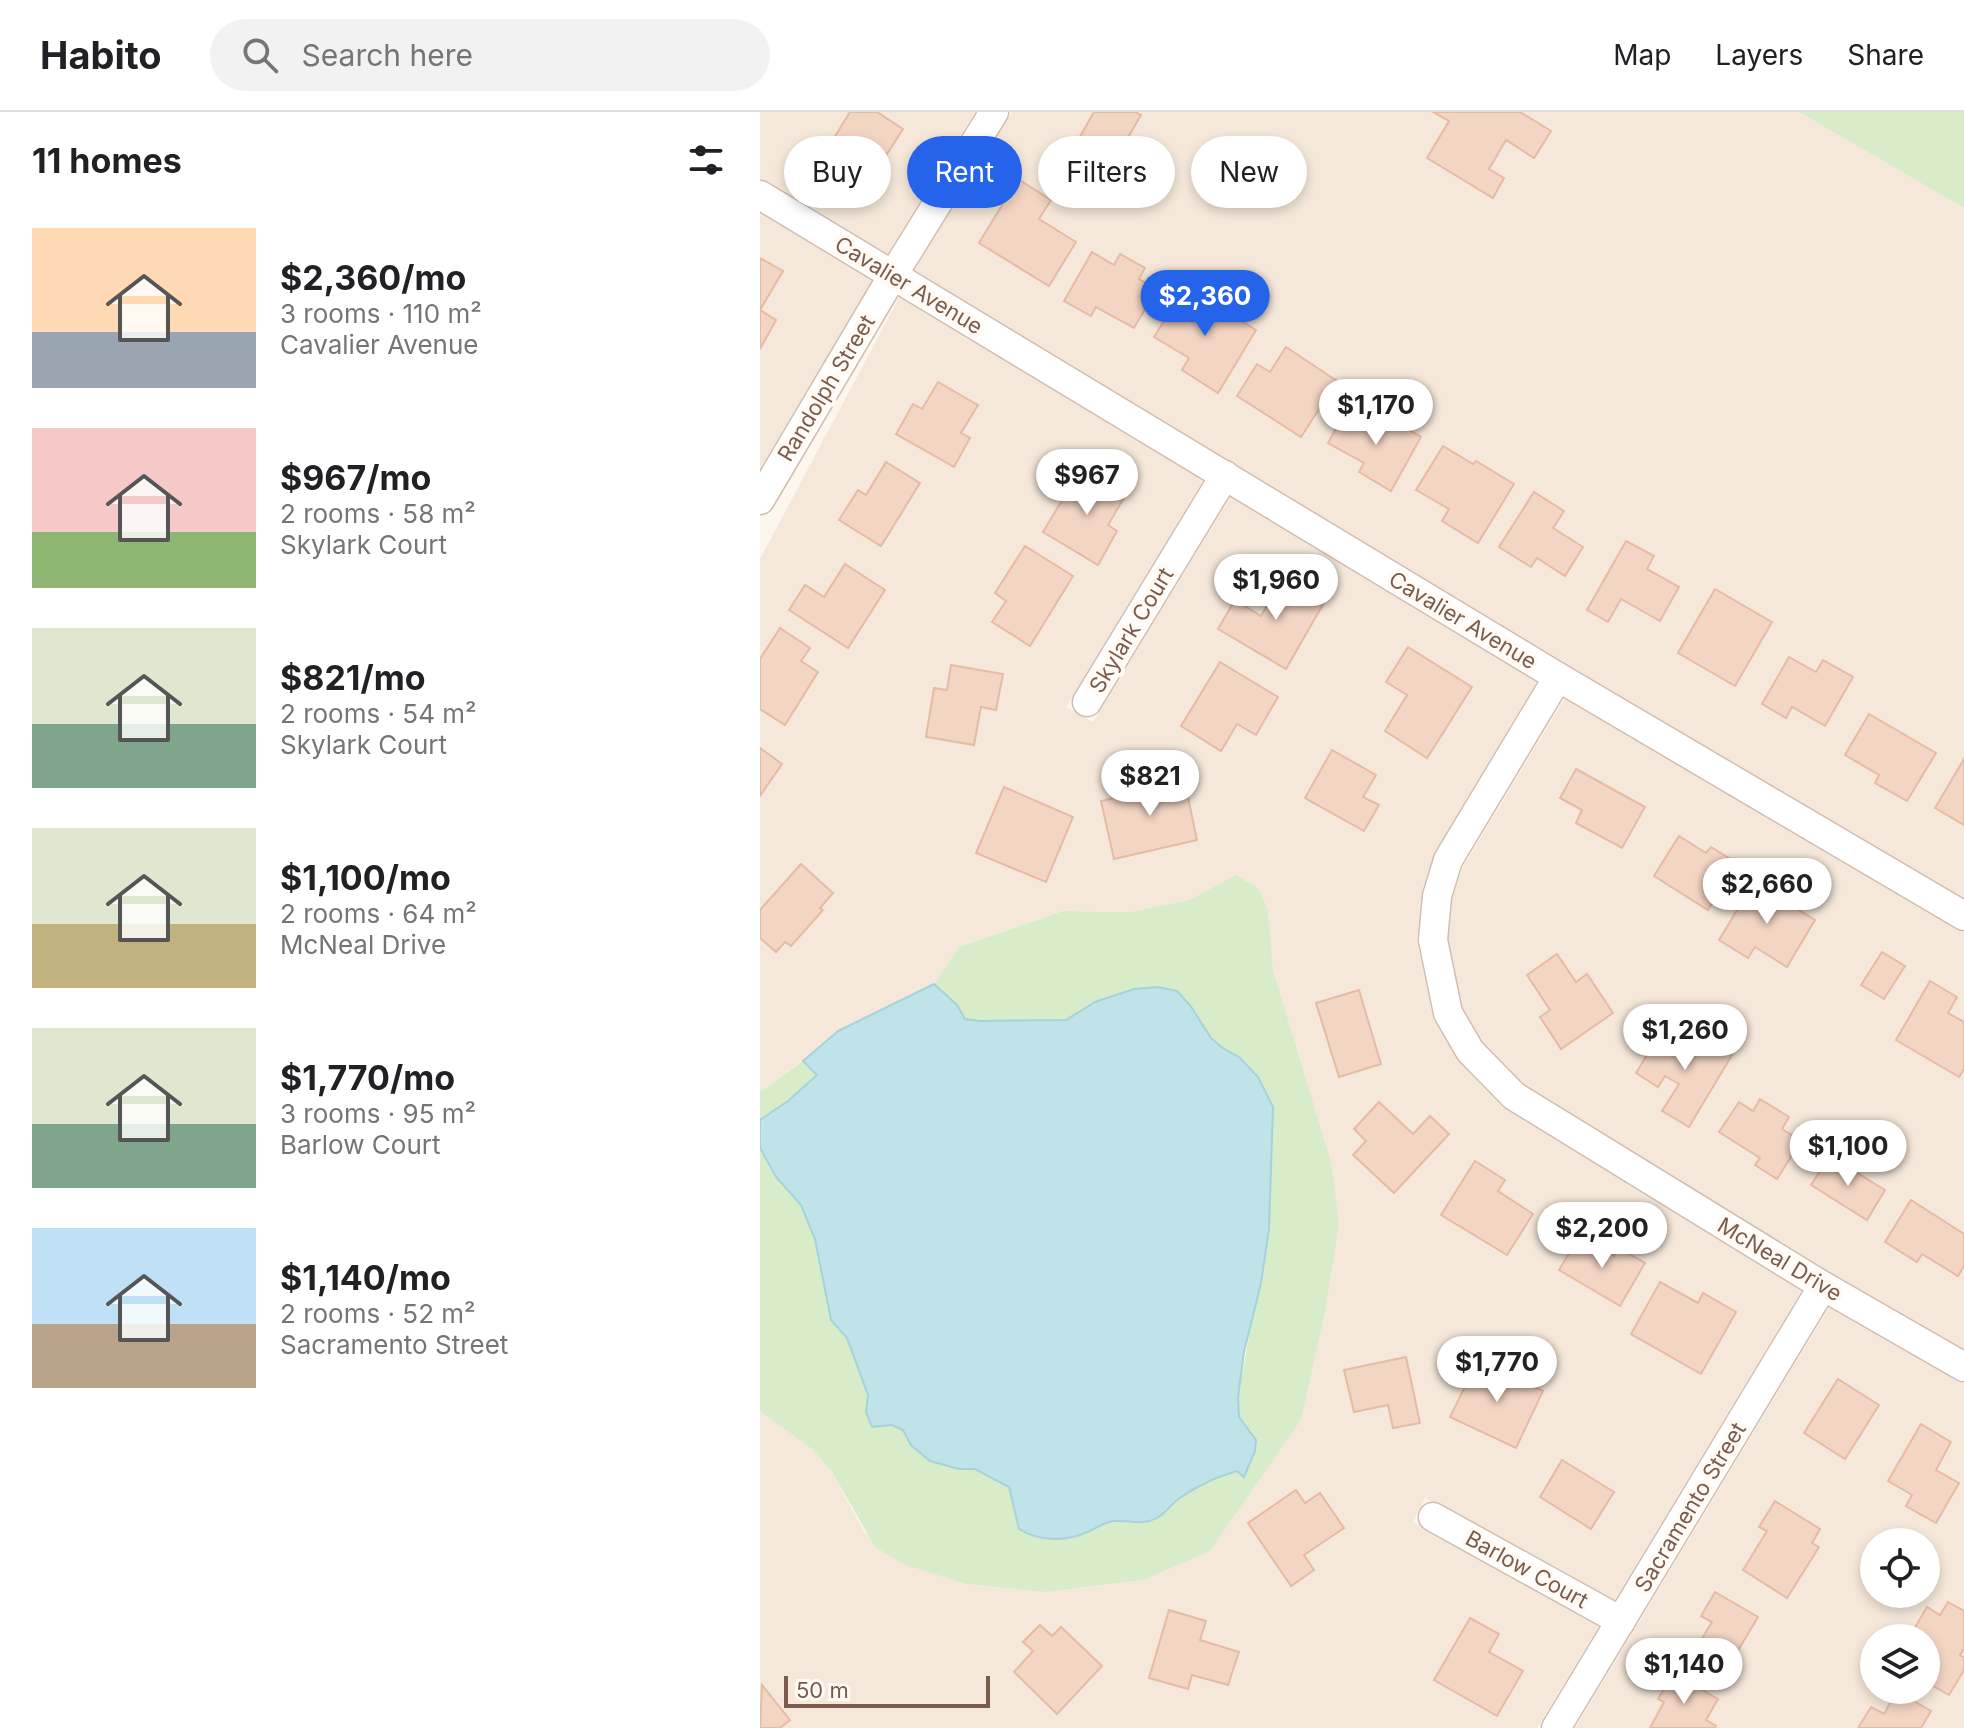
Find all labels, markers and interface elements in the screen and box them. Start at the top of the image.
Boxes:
search box [210,19,770,91]
text: Habito [40,32,162,78]
icon: search [238,33,282,77]
text: Search here [302,37,473,73]
text: Map [1613,38,1671,72]
text: Layers [1715,38,1803,72]
text: Share [1847,38,1924,72]
chip: Buy [784,136,891,208]
chip: Rent [907,136,1022,208]
chip: Filters [1038,136,1175,208]
chip: New [1191,136,1307,208]
icon: filters [684,138,728,182]
text: 11 homes [32,140,182,181]
street label: Cavalier Avenue [830,231,988,339]
text: $2,360/mo [280,257,466,298]
icon: home [96,260,192,356]
pin: $2,360 [1140,270,1270,338]
text: $2,360 [1159,280,1251,311]
text: 3 rooms · 110 m² [280,298,482,329]
street label: Randolph Street [772,310,880,466]
text: Cavalier Avenue [280,329,478,360]
pin: $1,170 [1311,379,1441,447]
text: $1,170 [1337,389,1415,420]
pin: $967 [1040,449,1134,517]
text: $967/mo [280,457,431,498]
text: $967 [1054,459,1120,490]
icon: home [96,460,192,556]
text: 2 rooms · 58 m² [280,498,476,529]
text: Skylark Court [280,529,447,560]
pin: $1,960 [1211,554,1341,622]
street label: Skylark Court [1083,563,1179,697]
text: $1,960 [1232,564,1320,595]
street label: Cavalier Avenue [1384,566,1542,674]
text: $821/mo [280,657,426,698]
icon: home [96,660,192,756]
text: 2 rooms · 54 m² [280,698,477,729]
text: Skylark Court [280,729,447,760]
pin: $821 [1103,750,1197,818]
text: $821 [1119,760,1181,791]
text: $1,100/mo [280,857,451,898]
pin: $2,660 [1702,858,1832,926]
icon: home [96,860,192,956]
text: $2,660 [1721,868,1813,899]
text: 2 rooms · 64 m² [280,898,477,929]
text: McNeal Drive [280,929,446,960]
pin: $1,260 [1620,1004,1750,1072]
text: $1,260 [1641,1014,1729,1045]
text: $1,770/mo [280,1057,455,1098]
icon: home [96,1060,192,1156]
text: 3 rooms · 95 m² [280,1098,476,1129]
pin: $1,100 [1783,1120,1913,1188]
text: Barlow Court [280,1129,440,1160]
text: $1,100 [1808,1130,1888,1161]
pin: $2,200 [1537,1202,1667,1270]
text: $2,200 [1555,1212,1649,1243]
street label: McNeal Drive [1713,1212,1847,1306]
text: $1,140/mo [280,1257,451,1298]
icon: home [96,1260,192,1356]
text: 2 rooms · 52 m² [280,1298,476,1329]
text: Sacramento Street [280,1329,508,1360]
pin: $1,770 [1432,1336,1562,1404]
text: $1,770 [1455,1346,1539,1377]
street label: Sacramento Street [1629,1417,1751,1597]
street label: Barlow Court [1461,1525,1593,1613]
map controls [1860,1528,1940,1704]
button: locate [1860,1528,1940,1608]
button: layers [1860,1624,1940,1704]
pin: $1,140 [1619,1638,1749,1706]
text: $1,140 [1644,1648,1724,1679]
scale bar [784,1672,990,1708]
text: 50 m [796,1677,849,1703]

